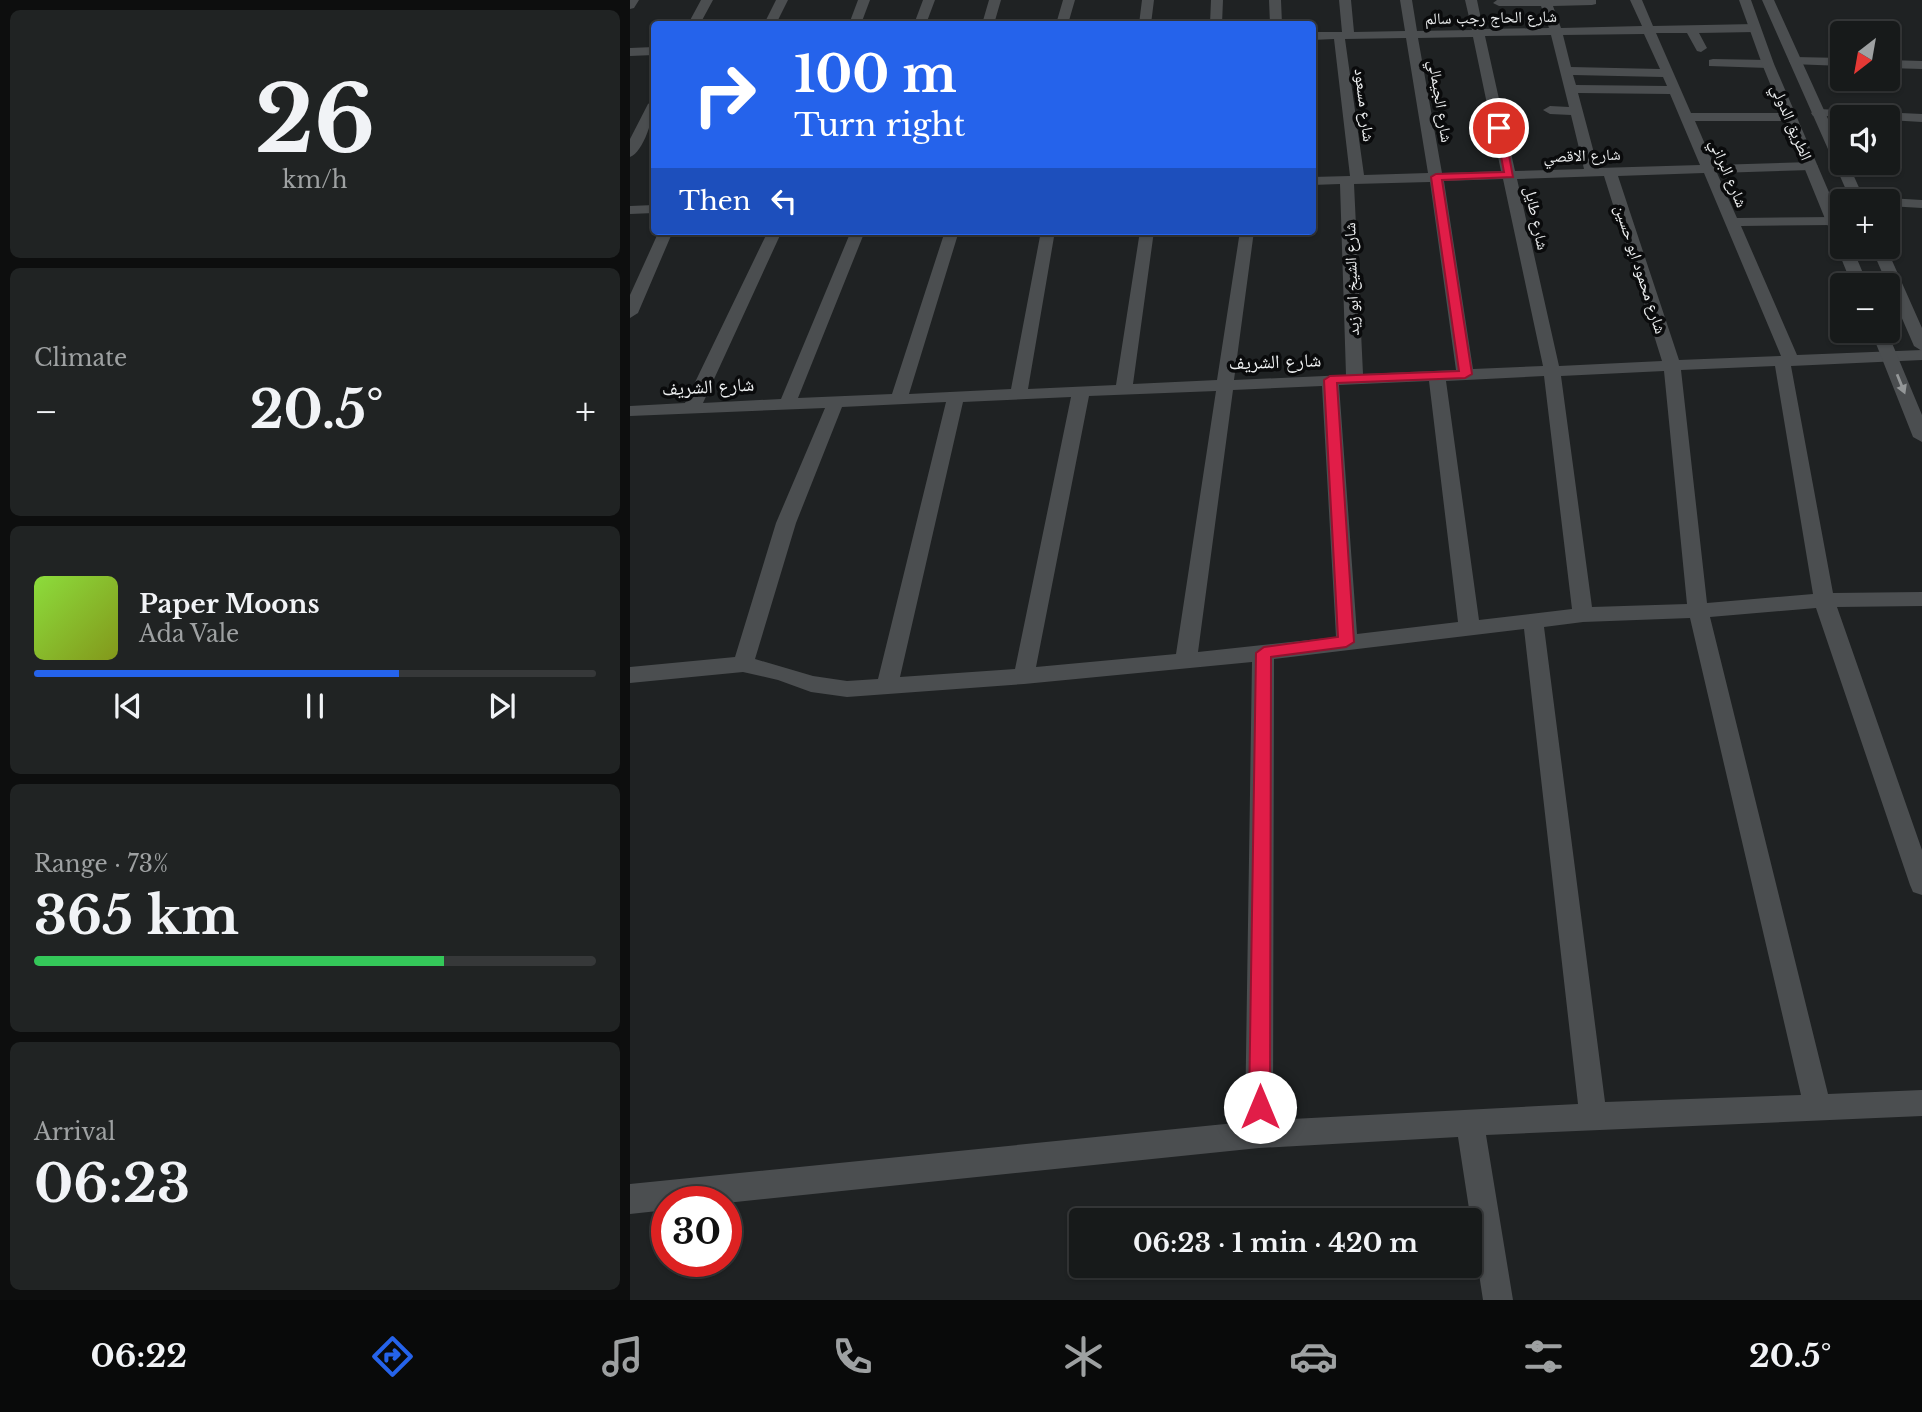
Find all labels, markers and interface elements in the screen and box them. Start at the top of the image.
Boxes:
street label: شارع الحاج رجب سالم [1425,6,1557,29]
north arrow [1830,21,1900,91]
map controls [1830,21,1900,343]
text: 100 m [794,44,957,105]
icon: right [679,49,770,140]
street label: شارع الجيمالي [1422,58,1457,144]
text: 26 [255,64,375,177]
street label: شارع مسعود [1350,67,1379,143]
street label: الطريق الدولي [1764,81,1817,164]
pin [1469,98,1529,158]
text: Turn right [794,105,965,145]
button: sound [1830,105,1900,175]
icon: arrive [1480,109,1518,147]
street label: شارع البراني [1703,136,1752,211]
street label: شارع الاقصي [1543,144,1621,169]
text: km/h [282,166,348,194]
icon: left [765,182,803,220]
street label: شارع طايل [1520,184,1553,252]
text: Then [679,185,751,217]
button: + [1830,189,1900,259]
street label: شارع محمود ابو حسين [1610,202,1671,336]
street label: شارع الشيخ ابو زيد [1339,222,1364,336]
button: − [1830,273,1900,343]
text: Climate [34,344,127,372]
street label: شارع الشريف [1228,348,1322,375]
street label: شارع الشريف [661,373,755,400]
one-way arrow [1895,374,1906,395]
text: 20.5° [250,378,384,442]
text: − [34,388,58,435]
text: + [575,388,596,435]
text: Paper Moons [139,588,320,620]
text: Ada Vale [139,620,239,648]
icon: previous [109,687,147,725]
icon: pause [296,687,334,725]
icon: next [483,687,521,725]
text: Range · 73% [34,850,168,878]
text: 365 km [34,884,239,948]
position arrow [1223,1070,1297,1144]
text: Arrival [34,1118,115,1146]
text: 06:23 [34,1152,190,1216]
speed limit sign: 30 [651,1186,742,1277]
text: 06:23 · 1 min · 420 m [1133,1227,1418,1259]
icon: directions [368,1332,417,1381]
icon: music [598,1332,647,1381]
icon: phone [828,1332,877,1381]
icon: climate [1059,1332,1108,1381]
icon: car [1289,1332,1338,1381]
icon: filters [1519,1332,1568,1381]
text: 06:22 [91,1336,187,1376]
text: 20.5° [1749,1336,1831,1376]

